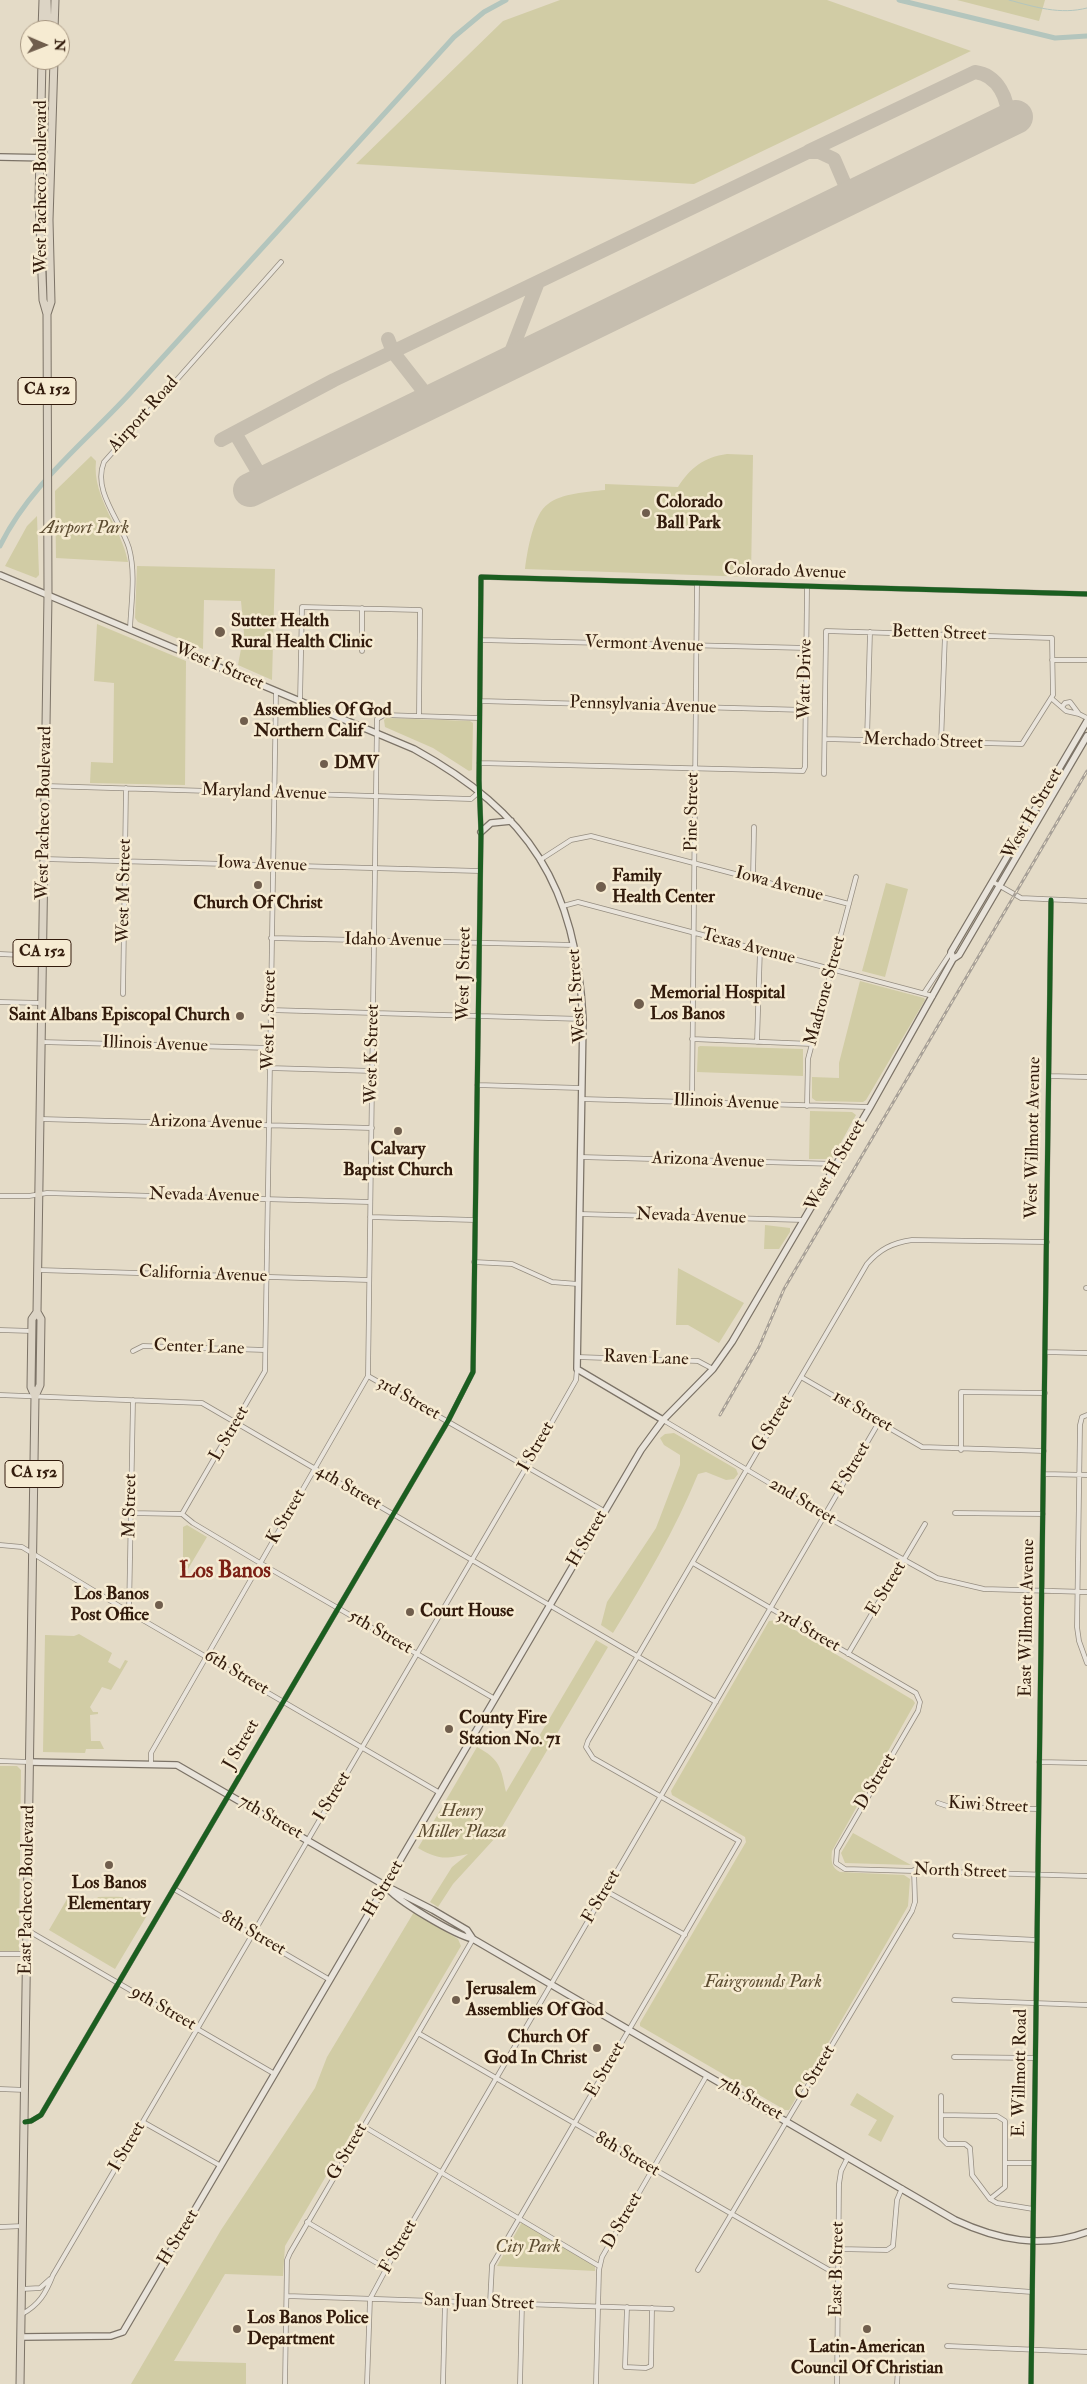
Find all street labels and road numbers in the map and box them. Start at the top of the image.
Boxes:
street label: West Pacheco Boulevard [31,100,53,274]
street label: Airport Road [104,373,184,457]
road number: CA 152 [18,378,76,404]
street label: Colorado Avenue [723,559,847,585]
street label: Betten Street [891,622,987,646]
street label: Vermont Avenue [584,632,704,658]
street label: Watt Drive [794,638,818,720]
street label: West I Street [171,639,267,695]
street label: Pennsylvania Avenue [569,693,717,719]
street label: West Pacheco Boulevard [33,726,57,900]
street label: Merchado Street [863,729,983,755]
street label: West H Street [998,764,1068,864]
street label: Pine Street [682,772,704,852]
street label: Maryland Avenue [201,780,327,806]
street label: West M Street [113,839,137,943]
street label: Iowa Avenue [217,853,307,877]
street label: Iowa Avenue [733,863,825,907]
street label: Texas Avenue [699,924,797,970]
street label: West J Street [453,927,477,1021]
street label: Idaho Avenue [344,929,442,953]
street label: Madrone Street [801,934,851,1048]
road number: CA 152 [13,940,71,966]
street label: West I Street [564,948,592,1044]
street label: West L Street [258,970,282,1070]
street label: West K Street [361,1004,385,1104]
street label: Illinois Avenue [102,1032,208,1058]
street label: West Willmott Avenue [1022,1057,1046,1219]
street label: Illinois Avenue [673,1090,779,1116]
street label: Arizona Avenue [149,1111,263,1135]
street label: West H Street [801,1116,871,1216]
street label: Arizona Avenue [651,1148,765,1174]
street label: Nevada Avenue [149,1184,259,1208]
street label: Nevada Avenue [635,1204,747,1230]
street label: California Avenue [138,1262,268,1288]
street label: Center Lane [153,1336,245,1360]
street label: Raven Lane [603,1347,689,1371]
street label: 3rd Street [372,1372,444,1426]
street label: 1st Street [828,1386,896,1438]
street label: G Street [748,1392,798,1456]
street label: L Street [206,1403,254,1465]
street label: I Street [514,1418,560,1476]
street label: F Street [828,1438,876,1500]
road number: CA 152 [5,1460,63,1488]
street label: 4th Street [311,1461,385,1515]
street label: M Street [120,1474,142,1538]
street label: 2nd Street [765,1474,839,1530]
street label: K Street [263,1486,311,1548]
street label: H Street [563,1507,613,1571]
street label: East Willmott Avenue [1016,1539,1040,1697]
street label: E Street [862,1558,912,1620]
street label: 3rd Street [772,1604,844,1658]
street label: 5th Street [344,1606,416,1660]
street label: 6th Street [200,1645,272,1701]
street label: J Street [219,1716,265,1774]
street label: D Street [851,1750,901,1814]
street label: I Street [310,1768,356,1826]
street label: 7th Street [234,1791,306,1845]
street label: Kiwi Street [947,1793,1029,1819]
street label: East Pacheco Boulevard [16,1805,40,1975]
street label: H Street [359,1857,409,1921]
street label: North Street [913,1860,1007,1884]
street label: F Street [578,1866,626,1928]
street label: 8th Street [217,1907,289,1961]
street label: 9th Street [127,1982,199,2036]
street label: E. Willmott Road [1009,2009,1033,2137]
street label: E Street [582,2039,630,2101]
street label: C Street [791,2042,841,2104]
street label: 7th Street [714,2072,786,2126]
street label: I Street [105,2118,151,2176]
street label: G Street [323,2120,373,2184]
street label: 8th Street [591,2128,663,2182]
street label: D Street [598,2189,648,2253]
street label: H Street [154,2206,204,2270]
street label: F Street [375,2216,423,2278]
street label: East B Street [826,2221,850,2317]
street label: San Juan Street [423,2290,535,2316]

